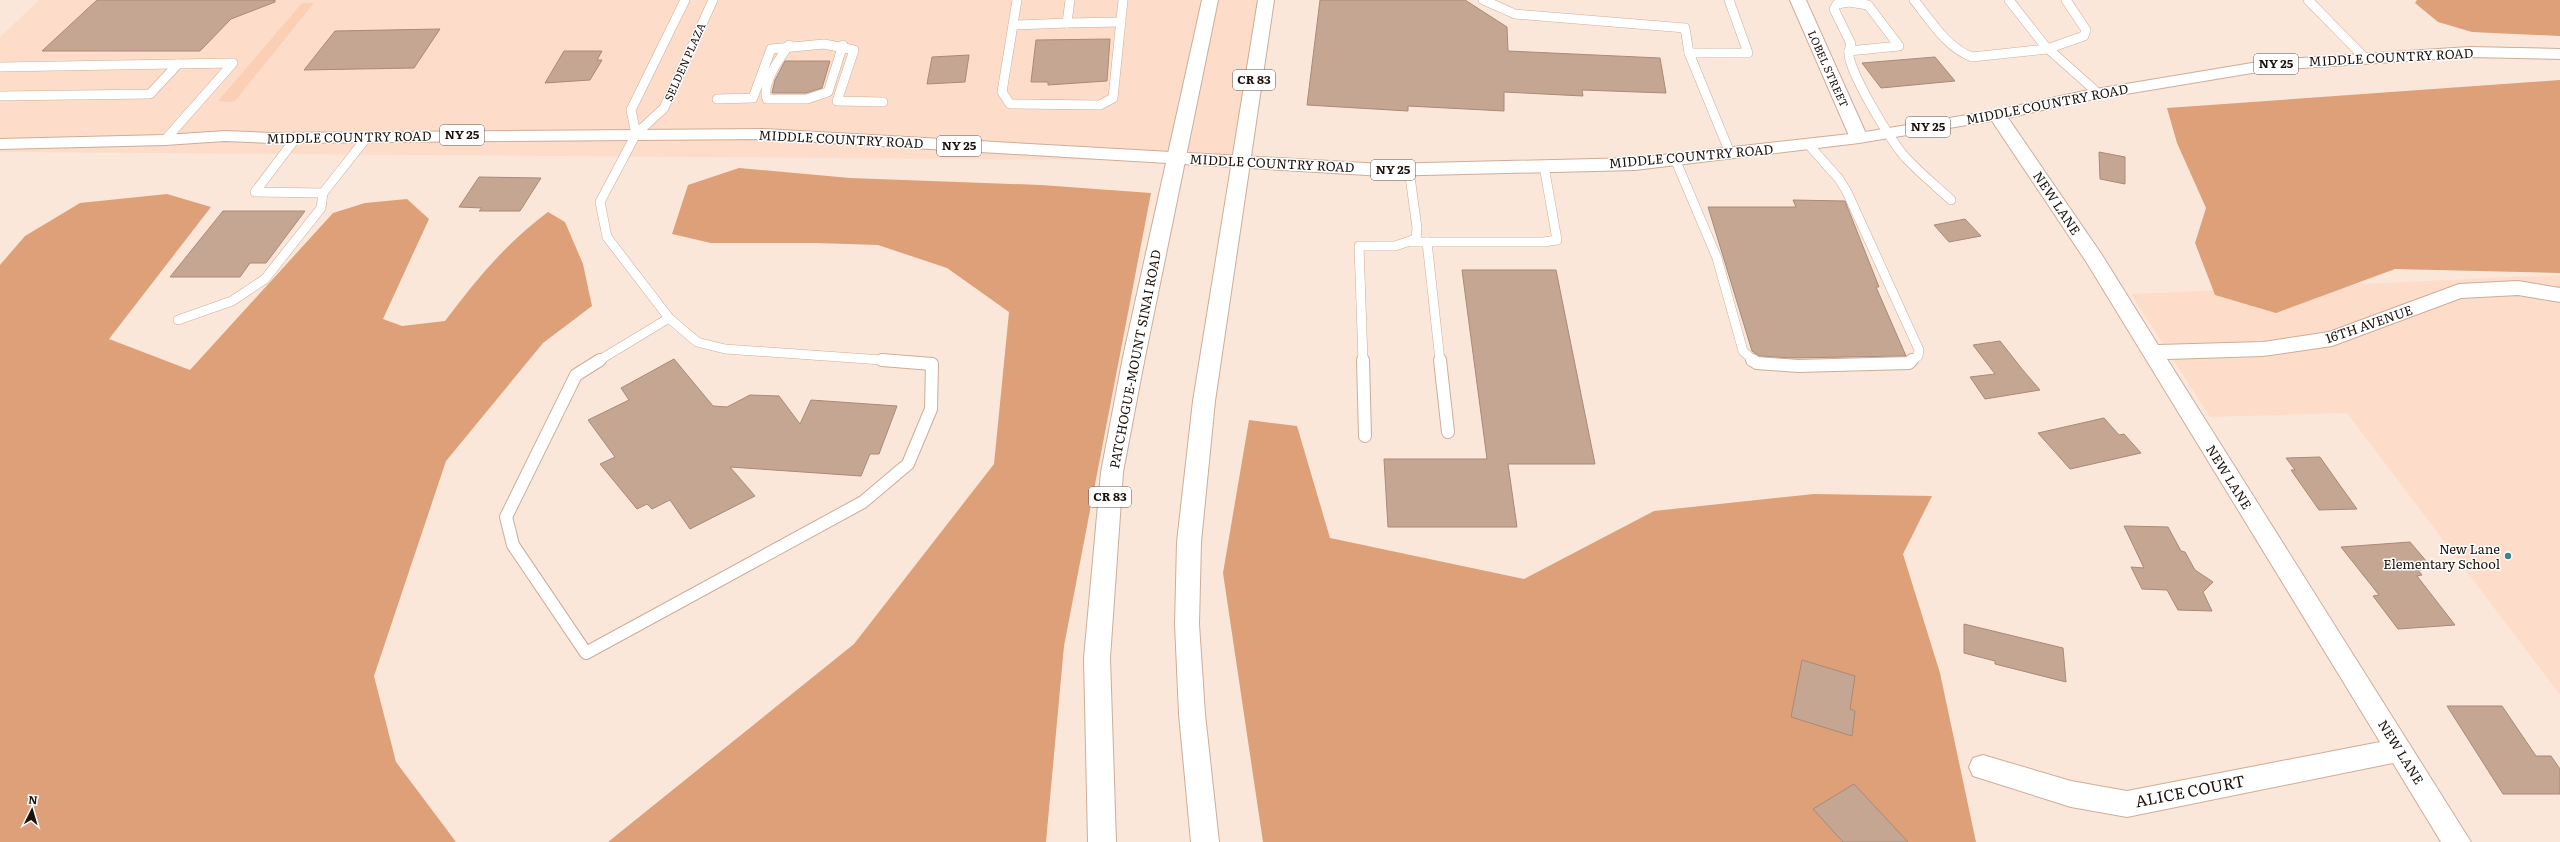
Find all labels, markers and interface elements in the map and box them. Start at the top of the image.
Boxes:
street label: SELDEN PLAZA [660,20,709,103]
street label: LOBEL STREET [1805,27,1853,110]
street label: MIDDLE COUNTRY ROAD [2308,43,2474,70]
road number: NY 25 [2254,54,2298,74]
road number: CR 83 [1233,70,1275,90]
street label: MIDDLE COUNTRY ROAD [1964,78,2130,129]
road number: NY 25 [1906,117,1950,137]
road number: NY 25 [440,125,484,145]
street label: MIDDLE COUNTRY ROAD [758,125,924,152]
street label: MIDDLE COUNTRY ROAD [266,126,432,147]
road number: NY 25 [937,136,981,156]
street label: MIDDLE COUNTRY ROAD [1608,139,1774,172]
street label: MIDDLE COUNTRY ROAD [1189,149,1355,176]
road number: NY 25 [1371,160,1415,180]
street label: NEW LANE [2029,167,2086,238]
street label: PATCHOGUE-MOUNT SINAI ROAD [1104,248,1165,470]
street label: 16TH AVENUE [2323,300,2415,347]
street label: NEW LANE [2202,441,2257,513]
road number: CR 83 [1089,487,1131,507]
place label: New Lane Elementary School [2383,539,2501,573]
marker: New Lane Elementary School [2503,551,2513,561]
street label: NEW LANE [2374,716,2429,788]
street label: ALICE COURT [2133,768,2247,812]
north arrow [12,790,52,830]
text: N [28,791,38,807]

